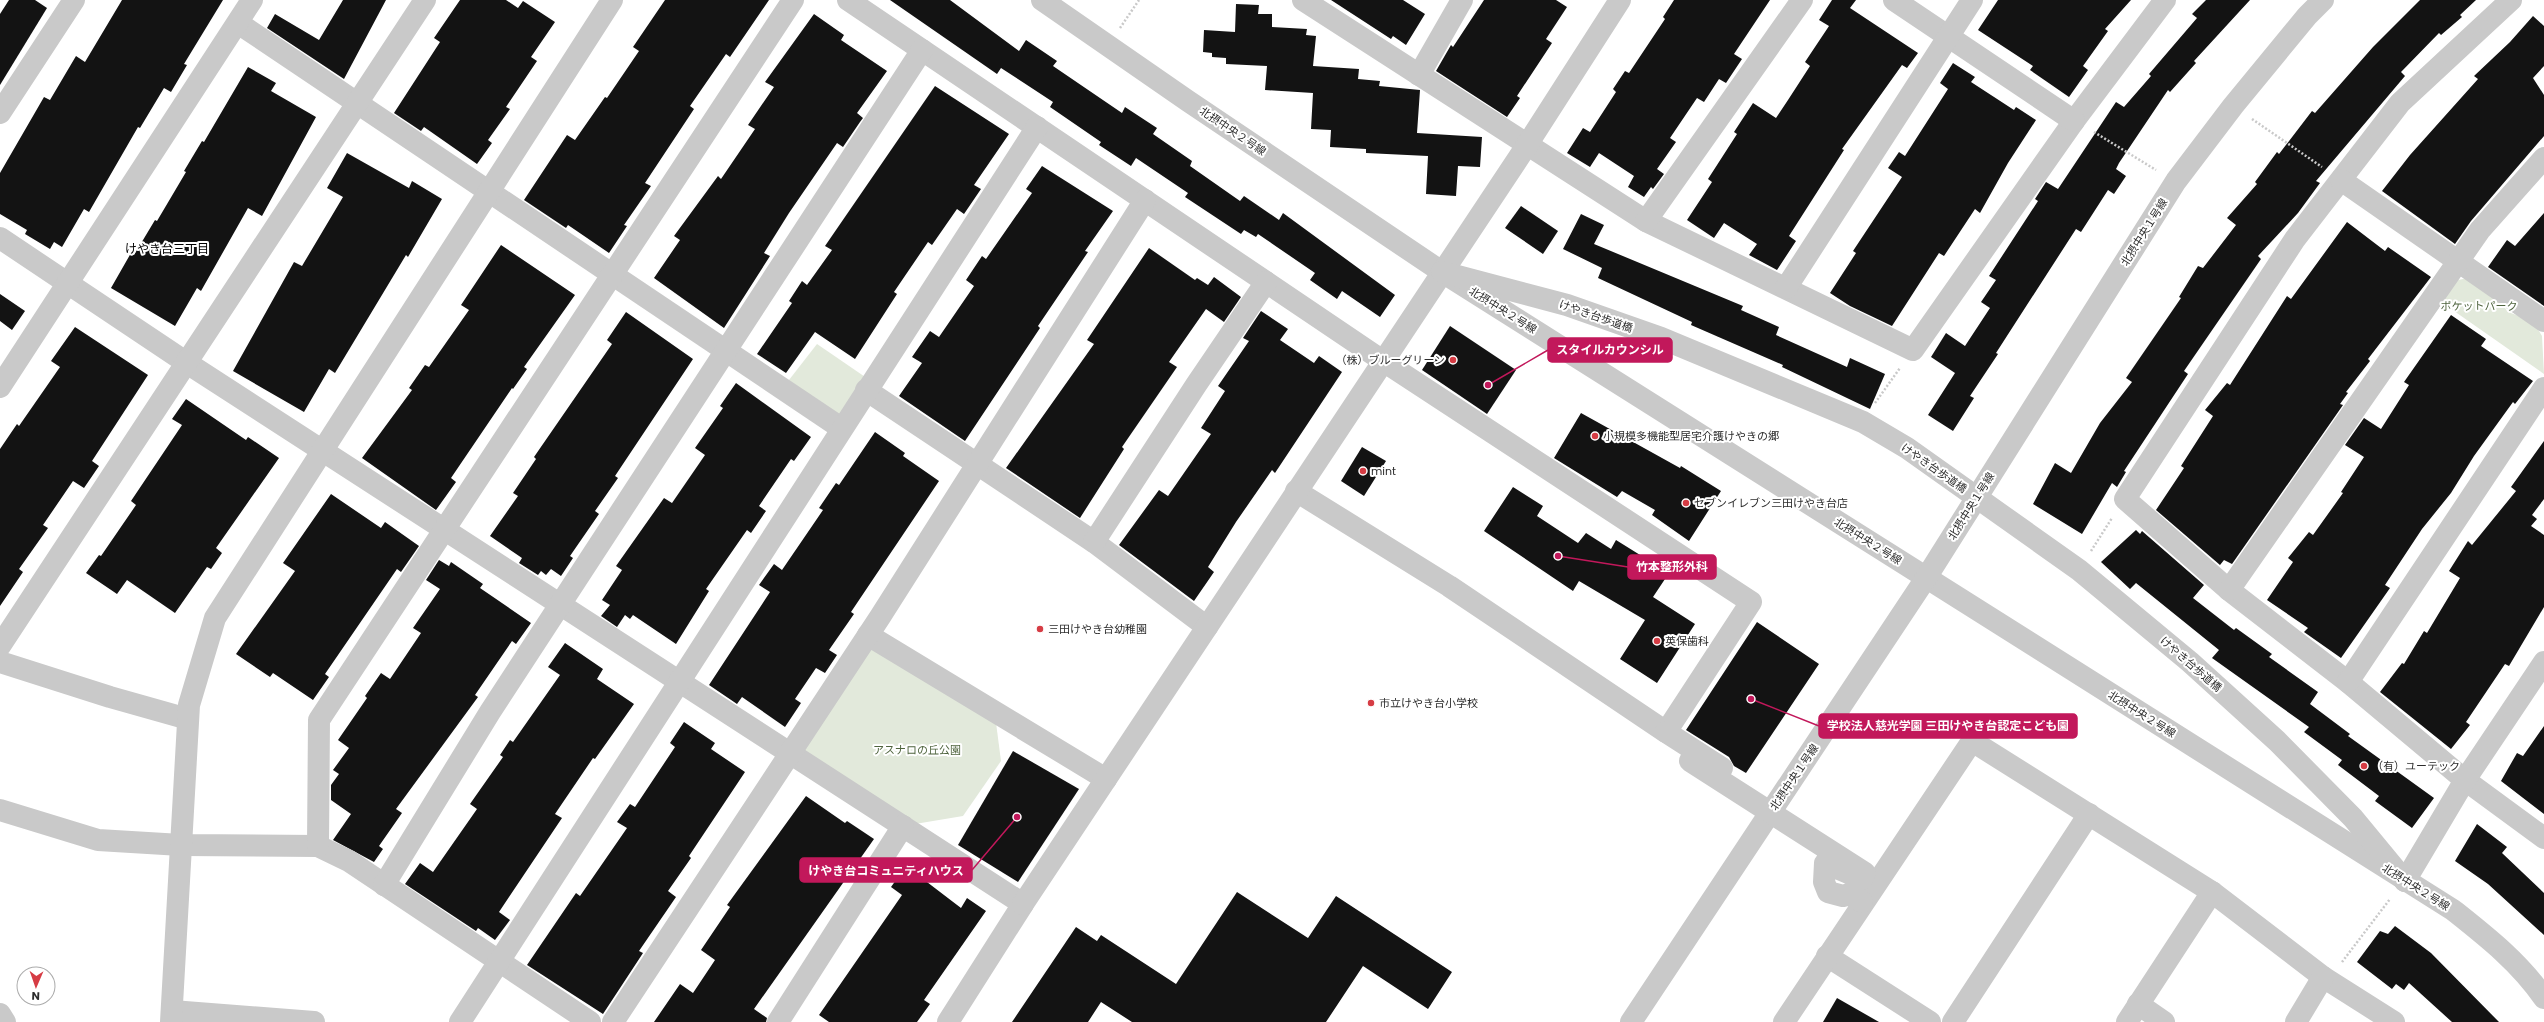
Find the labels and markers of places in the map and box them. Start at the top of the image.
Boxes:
callout: スタイルカウンシル [1548,338,1672,362]
place label: （株）ブルーグリーン [1336,352,1445,368]
marker: （株）ブルーグリーン [1448,355,1458,365]
place label: 小規模多機能型居宅介護けやきの郷 [1603,428,1779,444]
marker: 小規模多機能型居宅介護けやきの郷 [1590,431,1600,441]
place label: mint [1371,463,1396,479]
marker: mint [1358,466,1368,476]
place label: セブンイレブン三田けやき台店 [1694,495,1848,511]
marker: セブンイレブン三田けやき台店 [1681,498,1691,508]
callout: 竹本整形外科 [1628,555,1716,579]
place label: 三田けやき台幼稚園 [1048,621,1147,637]
marker: 三田けやき台幼稚園 [1035,624,1045,634]
place label: 英保歯科 [1665,633,1709,649]
marker: 英保歯科 [1652,636,1662,646]
place label: 市立けやき台小学校 [1379,695,1478,711]
marker: 市立けやき台小学校 [1366,698,1376,708]
callout: 学校法人慈光学園 三田けやき台認定こども園 [1819,714,2077,738]
place label: （有）ユーテック [2372,758,2460,774]
marker: （有）ユーテック [2359,761,2369,771]
callout: けやき台コミュニティハウス [800,858,972,882]

